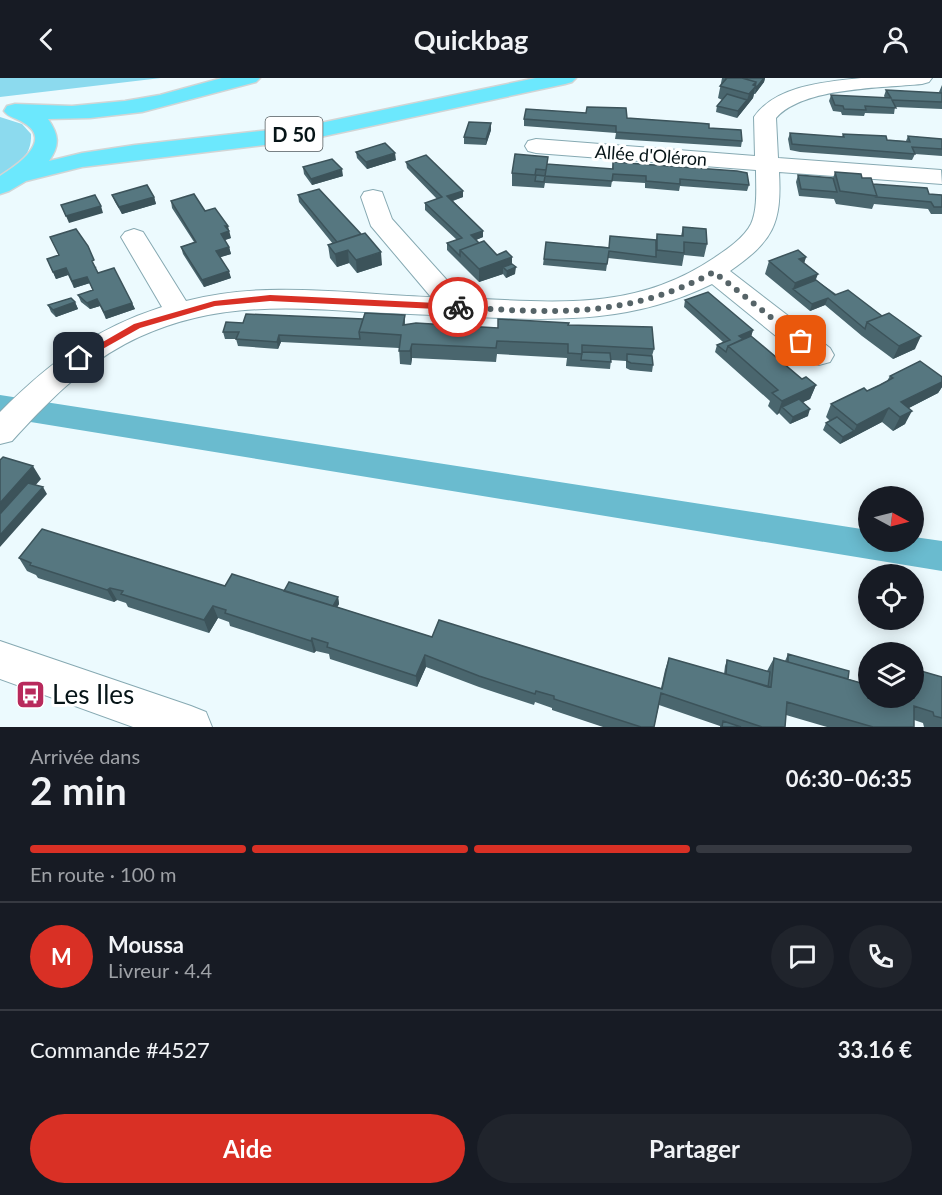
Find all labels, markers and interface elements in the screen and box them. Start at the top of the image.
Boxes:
icon: back [30,23,63,56]
text: Quickbag [414,23,528,56]
icon: person [879,23,912,56]
road number: D 50 [266,117,322,151]
street label: Allée d'Oléron [594,140,708,170]
courier [428,277,488,337]
icon: bike [442,291,475,324]
pin [775,315,826,366]
icon: bag [784,324,817,357]
pin [53,332,104,383]
icon: home [62,341,95,374]
north arrow [858,486,924,552]
map controls [858,486,924,708]
button: locate [858,564,924,630]
button: layers [858,642,924,708]
bus stop icon: Les Iles [15,678,47,710]
place label: Les Iles [52,678,134,710]
text: Arrivée dans [30,744,140,768]
text: 06:30–06:35 [786,765,912,792]
text: 2 min [30,767,127,813]
text: En route · 100 m [30,862,176,886]
button: chat [771,925,834,988]
button: phone [849,925,912,988]
text: Moussa [108,931,184,958]
text: M [51,943,72,970]
text: Livreur · 4.4 [108,958,212,982]
text: Commande #4527 [30,1036,210,1063]
text: 33.16 € [838,1036,912,1063]
button: Aide [30,1114,465,1183]
button: Partager [477,1114,912,1183]

